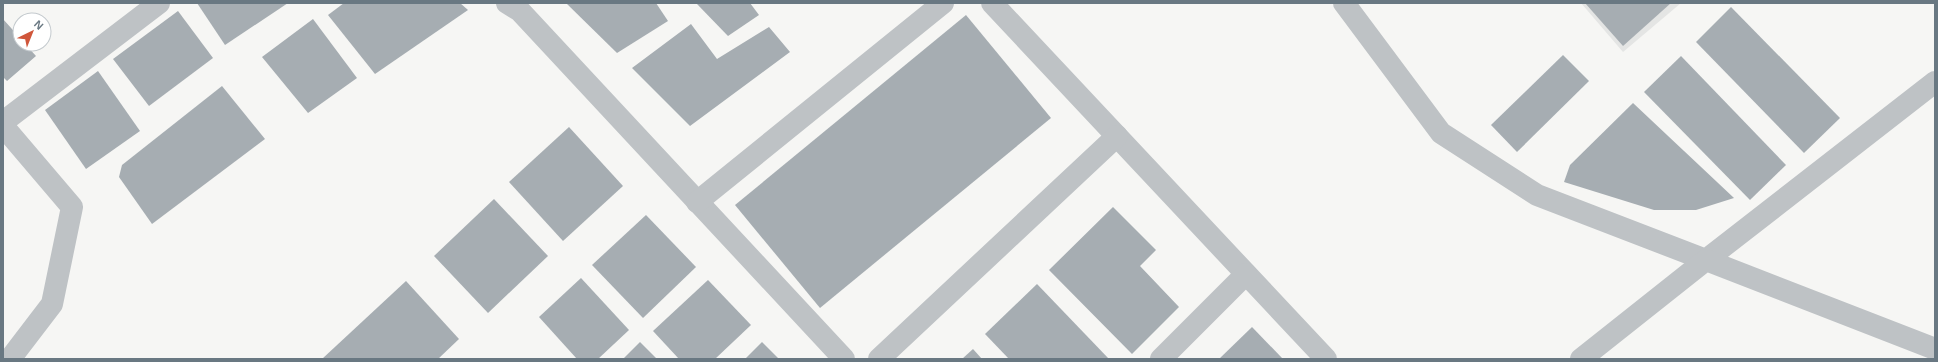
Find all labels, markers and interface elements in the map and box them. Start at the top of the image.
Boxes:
north arrow [12,12,52,52]
text: N [32,18,46,32]

